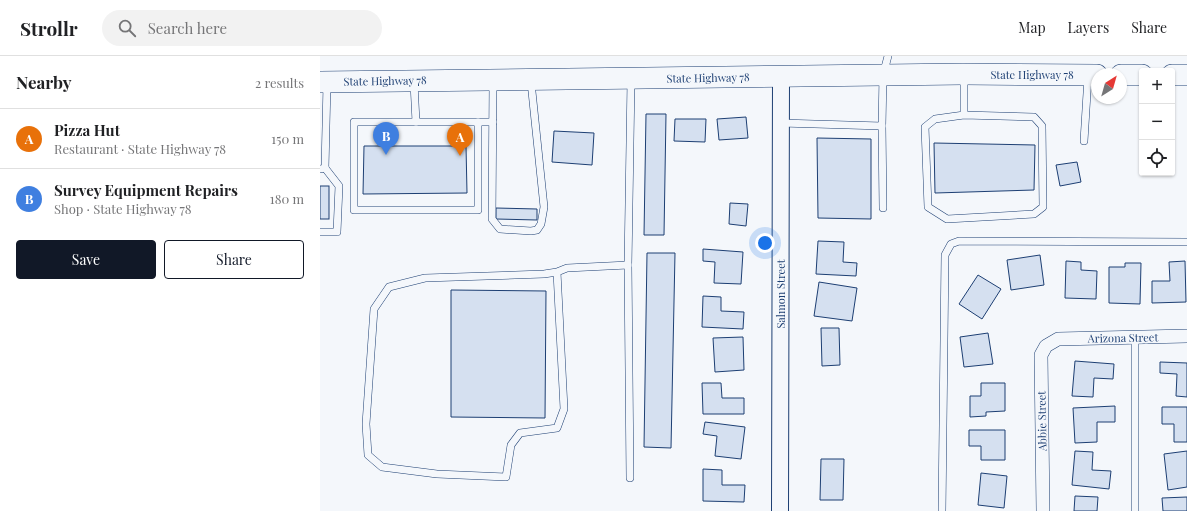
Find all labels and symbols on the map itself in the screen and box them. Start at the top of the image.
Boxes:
street label: State Highway 78 [990,67,1074,82]
north arrow [1091,68,1127,104]
street label: State Highway 78 [666,69,750,86]
street label: State Highway 78 [343,72,427,89]
pin: B [373,122,399,155]
pin: A [447,123,473,156]
your location [755,233,775,253]
street label: Salmon Street [773,259,788,329]
street label: Arizona Street [1087,329,1158,346]
street label: Abbie Street [1033,391,1050,452]

